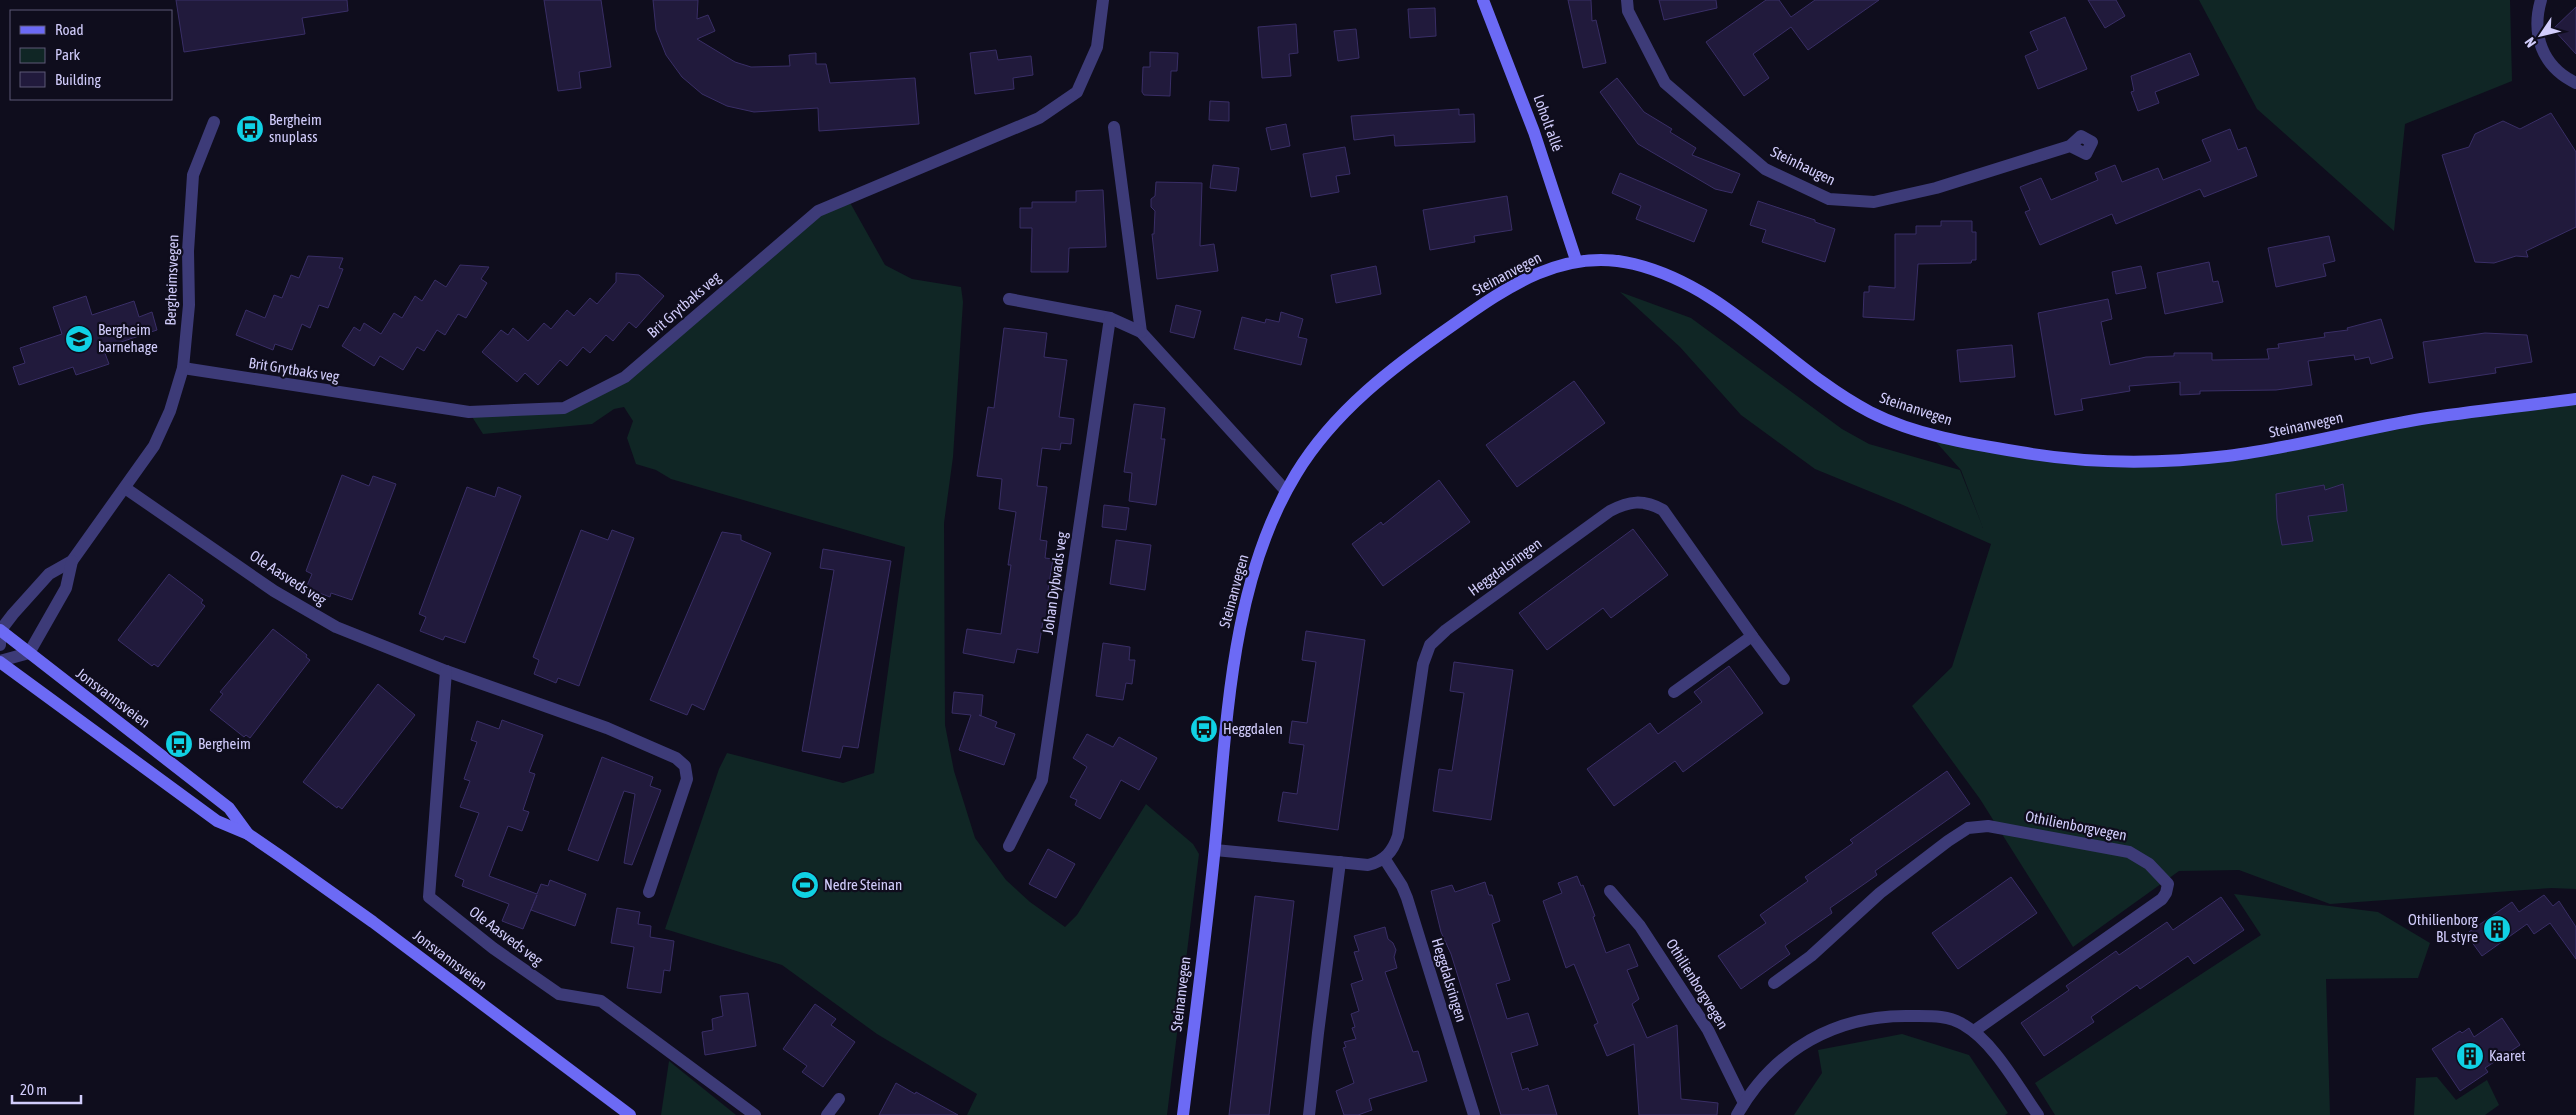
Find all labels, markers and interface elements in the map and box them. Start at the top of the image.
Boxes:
legend [10,10,172,100]
north arrow [2516,10,2566,60]
text: Road [55,21,84,38]
text: N [2521,34,2539,50]
text: Park [55,46,80,63]
text: Building [55,71,101,88]
street label: Loholt allé [1530,92,1567,154]
place label: Bergheim snuplass [269,111,322,145]
bus stop icon: Bergheim snuplass [235,114,265,144]
street label: Steinhaugen [1768,143,1838,188]
street label: Bergheimsvegen [161,234,182,326]
street label: Steinanvegen [1470,248,1544,299]
street label: Brit Grytbaks veg [644,268,724,341]
place label: Bergheim barnehage [98,321,158,355]
school or university icon: Bergheim barnehage [64,324,94,354]
street label: Brit Grytbaks veg [248,354,341,385]
street label: Steinanvegen [1878,389,1955,428]
street label: Steinanvegen [2267,408,2345,441]
street label: Johan Dybvads veg [1039,530,1070,635]
street label: Heggdalsringen [1465,534,1545,599]
street label: Ole Aasveds veg [247,547,330,609]
street label: Steinanvegen [1216,552,1251,629]
street label: Jonsvannsveien [73,664,153,731]
bus stop icon: Heggdalen [1189,714,1219,744]
place label: Heggdalen [1223,720,1283,737]
bus stop icon: Bergheim [164,729,194,759]
place label: Bergheim [198,735,251,752]
street label: Othilienborgvegen [2024,807,2128,844]
sports icon: Nedre Steinan [790,870,820,900]
place label: Nedre Steinan [824,876,902,893]
street label: Ole Aasveds veg [466,902,547,969]
place label: Othilienborg BL styre [2408,911,2479,945]
building icon: Othilienborg BL styre [2482,914,2512,944]
street label: Jonsvannsveien [410,926,490,993]
street label: Heggdalsringen [1429,936,1470,1024]
street label: Othilienborgvegen [1663,936,1732,1032]
street label: Steinanvegen [1167,956,1194,1032]
building icon: Kaaret [2455,1041,2485,1071]
place label: Kaaret [2489,1047,2526,1064]
scale bar [12,1072,81,1104]
text: 20 m [20,1081,47,1098]

